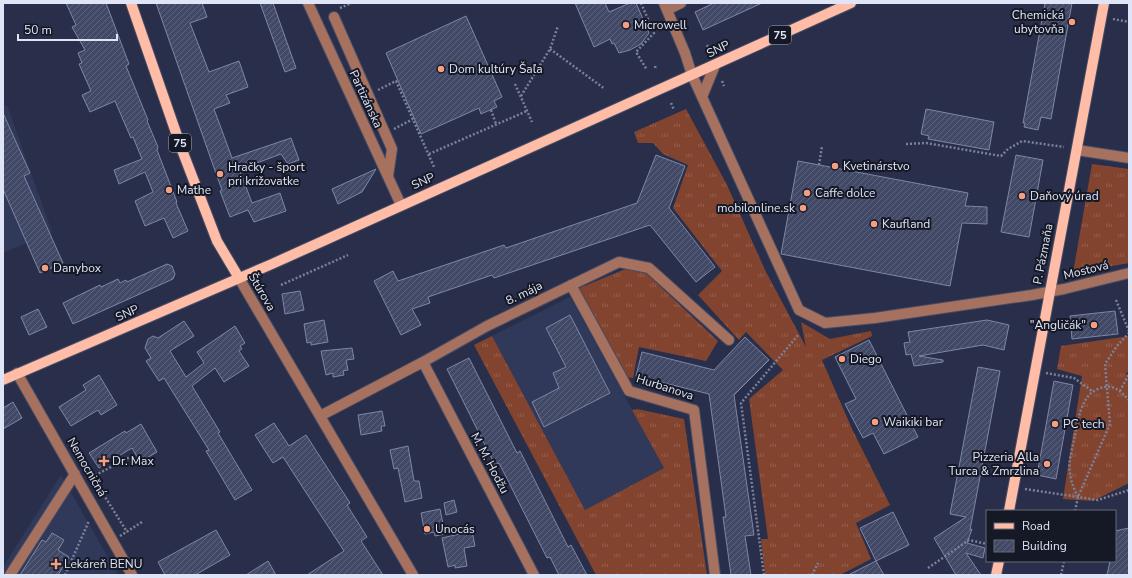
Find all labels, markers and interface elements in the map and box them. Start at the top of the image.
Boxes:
place label: Chemická ubytovňa [1012,7,1064,37]
scale bar [18,16,117,42]
place label: Microwell [634,17,687,33]
marker: Chemická ubytovňa [1067,17,1077,27]
marker: Microwell [621,20,631,30]
text: 50 m [24,22,52,38]
road number: 75 [769,26,791,44]
street label: SNP [704,37,733,61]
place label: Dom kultúry Šaľa [449,61,543,77]
marker: Dom kultúry Šaľa [436,64,446,74]
street label: Partizánska [346,68,386,130]
road number: 75 [169,134,191,152]
place label: Kvetinárstvo [843,158,910,174]
place label: Hračky - šport pri križovatke [228,159,306,189]
marker: Kvetinárstvo [830,161,840,171]
marker: Hračky - šport pri križovatke [215,169,225,179]
street label: SNP [409,169,438,193]
place label: Mathe [177,182,211,198]
marker: Mathe [164,185,174,195]
place label: Caffe dolce [815,185,875,201]
marker: Caffe dolce [802,188,812,198]
place label: Daňový úrad [1030,188,1099,204]
marker: Daňový úrad [1017,191,1027,201]
place label: mobilonline.sk [717,200,796,216]
marker: mobilonline.sk [798,203,808,213]
place label: Kaufland [882,216,930,232]
marker: Kaufland [869,219,879,229]
street label: P. Pázmaňa [1029,222,1057,286]
street label: Mostová [1062,257,1110,283]
place label: Danybox [53,260,102,276]
marker: Danybox [40,263,50,273]
street label: Štúrova [245,270,279,314]
street label: 8. mája [503,277,545,309]
street label: SNP [113,301,142,325]
place label: "Angličák" [1030,317,1086,333]
marker: "Angličák" [1089,320,1099,330]
place label: Diego [850,351,882,367]
marker: Diego [837,354,847,364]
street label: Hurbanova [634,370,696,404]
place label: Waikiki bar [883,414,944,430]
place label: PC tech [1063,416,1105,432]
marker: Waikiki bar [870,417,880,427]
marker: PC tech [1050,419,1060,429]
street label: M. M. Hodžu [467,430,513,496]
street label: Nemocničná [64,434,110,500]
place label: Pizzeria Alla Turca & Zmrzlina [949,449,1039,479]
place label: Dr. Max [112,453,154,469]
marker: Dr. Max [99,456,109,466]
marker: Pizzeria Alla Turca & Zmrzlina [1042,459,1052,469]
legend [986,510,1116,562]
text: Road [1022,518,1050,534]
place label: Unocás [435,521,475,537]
marker: Unocás [422,524,432,534]
text: Building [1022,538,1067,554]
place label: Lekáreň BENU [64,556,142,572]
marker: Lekáreň BENU [51,559,61,569]

